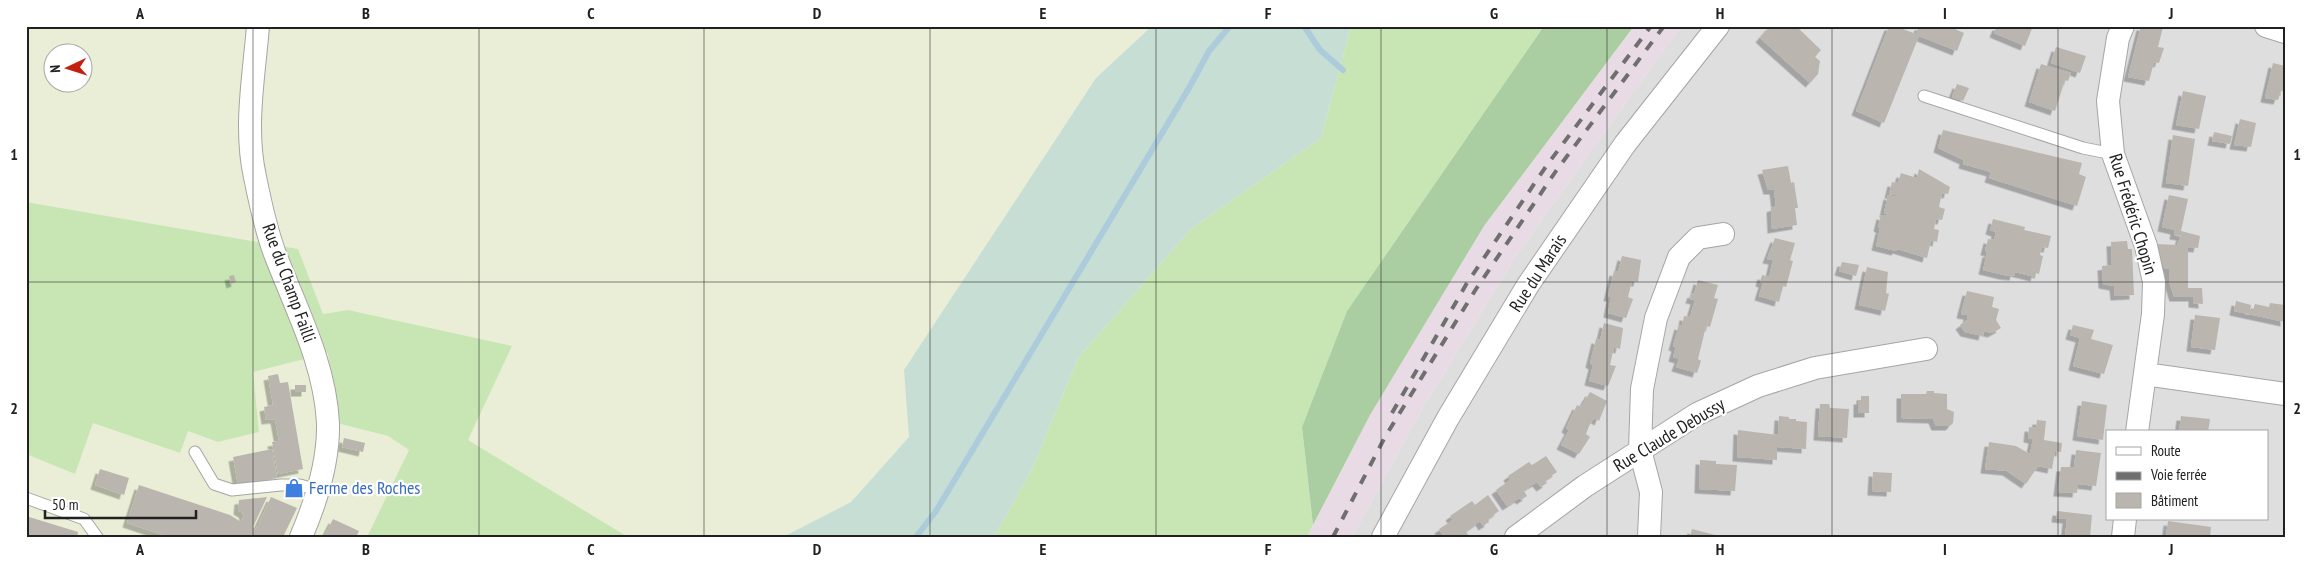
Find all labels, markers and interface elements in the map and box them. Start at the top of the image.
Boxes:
text: A [135,3,145,23]
text: B [362,3,370,23]
text: C [587,3,595,23]
text: D [813,3,822,23]
text: E [1040,3,1047,23]
text: F [1265,3,1272,23]
text: G [1490,3,1498,23]
text: H [1716,3,1724,23]
text: I [1943,3,1947,23]
text: J [2168,3,2173,23]
north arrow [42,42,92,92]
text: N [46,65,64,73]
text: 1 [10,144,18,164]
text: 1 [2293,144,2301,164]
street label: Rue Frédéric Chopin [2104,151,2163,277]
street label: Rue du Champ Failli [257,220,322,345]
street label: Rue du Marais [1504,230,1571,316]
street label: Rue Claude Debussy [1609,392,1729,477]
text: 2 [10,398,18,418]
text: 2 [2293,398,2301,418]
legend [2106,430,2268,520]
text: Route [2151,441,2181,460]
text: Voie ferrée [2150,465,2207,484]
place label: Ferme des Roches [309,476,420,499]
shop icon: Ferme des Roches [283,477,305,499]
scale bar [45,488,196,520]
text: Bâtiment [2151,491,2198,510]
text: 50 m [52,495,78,514]
text: A [135,539,145,559]
text: B [362,539,370,559]
text: C [587,539,595,559]
text: D [813,539,822,559]
text: E [1040,539,1047,559]
text: F [1265,539,1272,559]
text: G [1490,539,1498,559]
text: H [1716,539,1724,559]
text: I [1943,539,1947,559]
text: J [2168,539,2173,559]

